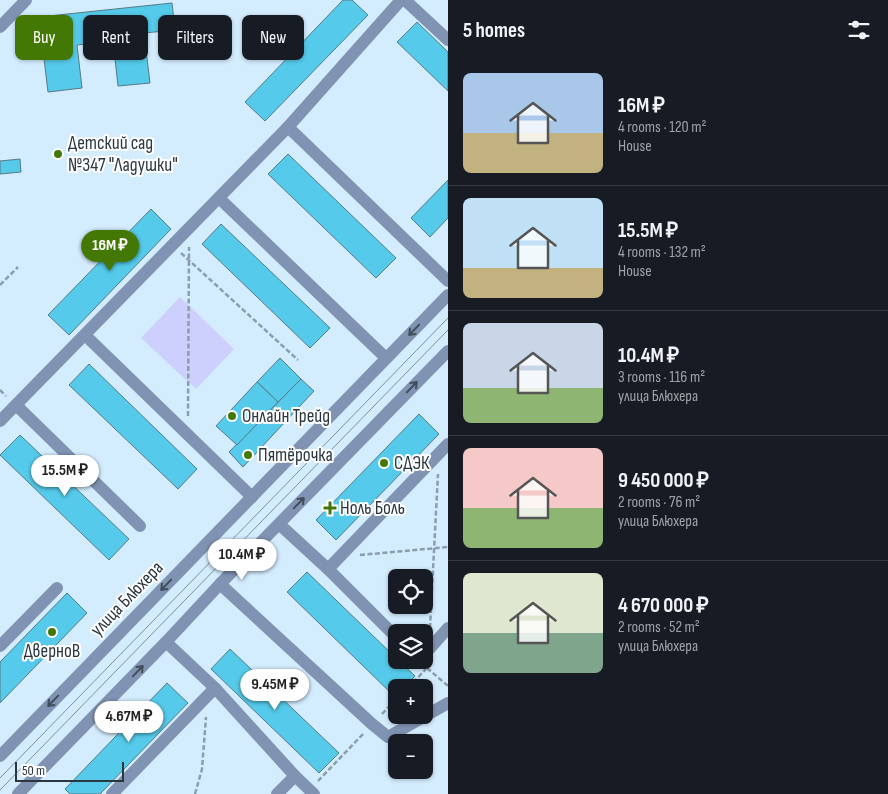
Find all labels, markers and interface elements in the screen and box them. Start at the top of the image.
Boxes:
chip: Buy [15,15,73,60]
chip: Rent [83,15,148,60]
chip: Filters [158,15,232,60]
chip: New [242,15,304,60]
icon: filters [845,16,873,44]
text: 5 homes [463,18,525,43]
icon: home [503,93,563,153]
text: 16M ₽ [618,93,665,118]
text: 4 rooms · 120 m² [618,118,706,137]
place label: Детский сад №347 "Ладушки" [68,132,178,177]
text: House [618,137,652,156]
marker: Детский сад №347 "Ладушки" [52,148,64,160]
icon: home [503,218,563,278]
text: 15.5M ₽ [618,218,678,243]
pin: 16M ₽ [75,230,145,272]
text: 16M ₽ [92,236,128,255]
text: 4 rooms · 132 m² [618,243,706,262]
text: House [618,262,652,281]
one-way arrow [408,324,420,336]
icon: home [503,343,563,403]
text: 10.4M ₽ [618,343,679,368]
text: 3 rooms · 116 m² [618,368,705,387]
one-way arrow [406,381,418,394]
text: улица Блюхера [618,387,698,406]
place label: Онлайн Трейд [242,405,330,428]
marker: Онлайн Трейд [226,410,238,422]
place label: Пятёрочка [258,444,333,467]
marker: Пятёрочка [242,449,254,461]
place label: СДЭК [394,452,430,475]
pin: 15.5M ₽ [19,454,111,497]
marker: СДЭК [378,457,390,469]
text: 15.5M ₽ [42,461,88,480]
icon: home [503,468,563,528]
text: 9 450 000 ₽ [618,468,709,493]
text: 2 rooms · 76 m² [618,493,700,512]
place label: Ноль Боль [340,497,405,520]
one-way arrow [292,498,304,510]
marker: Ноль Боль [324,502,336,514]
text: улица Блюхера [618,512,698,531]
pin: 10.4M ₽ [196,538,288,581]
text: 10.4M ₽ [219,545,265,564]
street label: улица Блюхера [86,557,168,641]
map controls [388,569,433,779]
button: locate [388,569,433,614]
one-way arrow [161,578,173,590]
icon: home [503,593,563,653]
text: 4 670 000 ₽ [618,593,709,618]
text: 2 rooms · 52 m² [618,618,700,637]
button: layers [388,624,433,669]
marker: ДверноВ [46,626,58,638]
text: улица Блюхера [618,637,698,656]
place label: ДверноВ [24,640,80,663]
one-way arrow [132,665,144,678]
pin: 9.45M ₽ [229,668,321,711]
text: 9.45M ₽ [251,675,299,694]
button: + [388,679,433,724]
one-way arrow [47,695,59,708]
pin: 4.67M ₽ [83,700,175,743]
text: 4.67M ₽ [105,707,153,726]
button: − [388,734,433,779]
scale bar [15,759,124,782]
text: 50 m [22,762,45,779]

